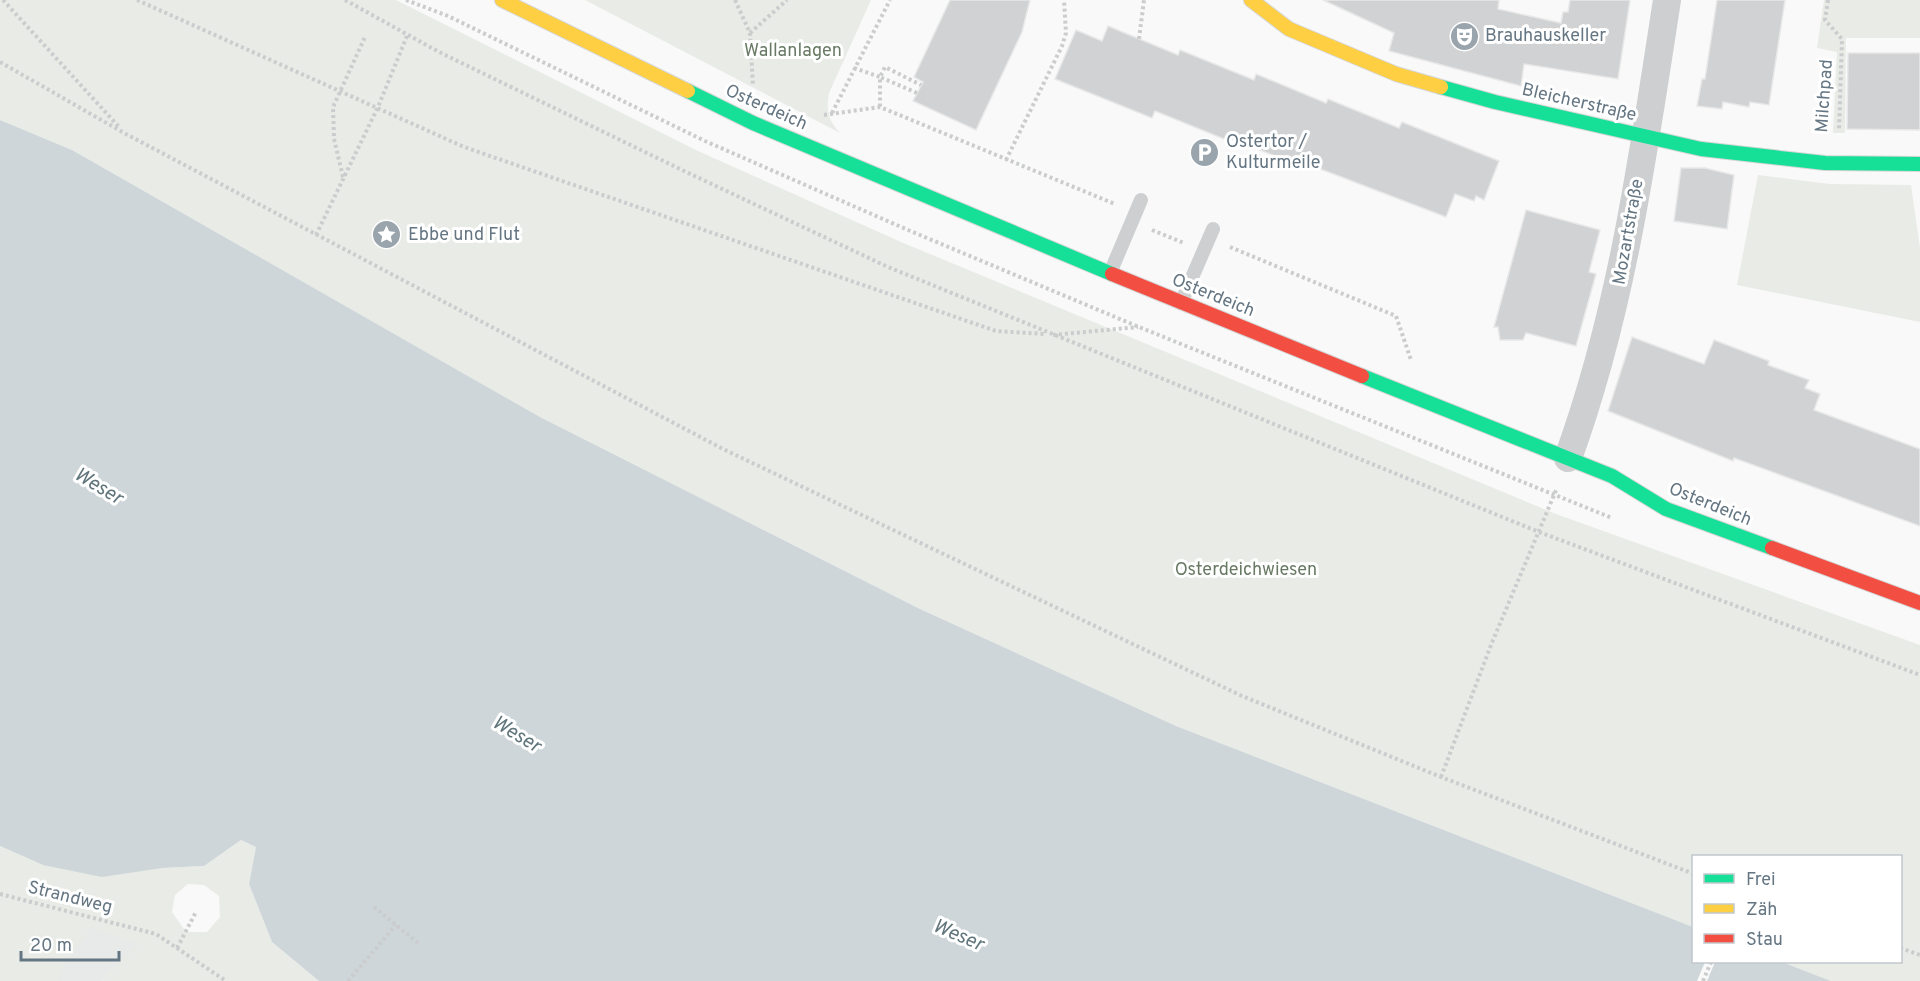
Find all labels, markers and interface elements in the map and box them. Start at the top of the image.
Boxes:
theatre icon: Brauhauskeller [1448,20,1480,52]
place label: Brauhauskeller [1485,25,1606,48]
park label: Wallanlagen [744,40,842,63]
street label: Milchpad [1811,59,1839,133]
street label: Bleicherstraße [1519,79,1639,127]
street label: Osterdeich [721,80,811,136]
place label: Ostertor / Kulturmeile [1226,131,1320,175]
parking icon: Ostertor / Kulturmeile [1189,136,1221,168]
street label: Mozartstraße [1608,177,1650,287]
place icon: Ebbe und Flut [371,219,403,251]
place label: Ebbe und Flut [408,224,520,247]
street label: Osterdeich [1168,269,1258,323]
water label: Weser [69,462,128,512]
street label: Osterdeich [1665,478,1755,532]
park label: Osterdeichwiesen [1175,559,1317,582]
water label: Weser [487,710,546,760]
legend [1692,855,1902,963]
text: Frei [1746,869,1776,892]
street label: Strandweg [25,876,115,920]
text: Zäh [1746,899,1777,922]
water label: Weser [929,914,989,959]
scale bar [21,924,118,962]
text: Stau [1746,929,1783,952]
text: 20 m [30,935,72,958]

